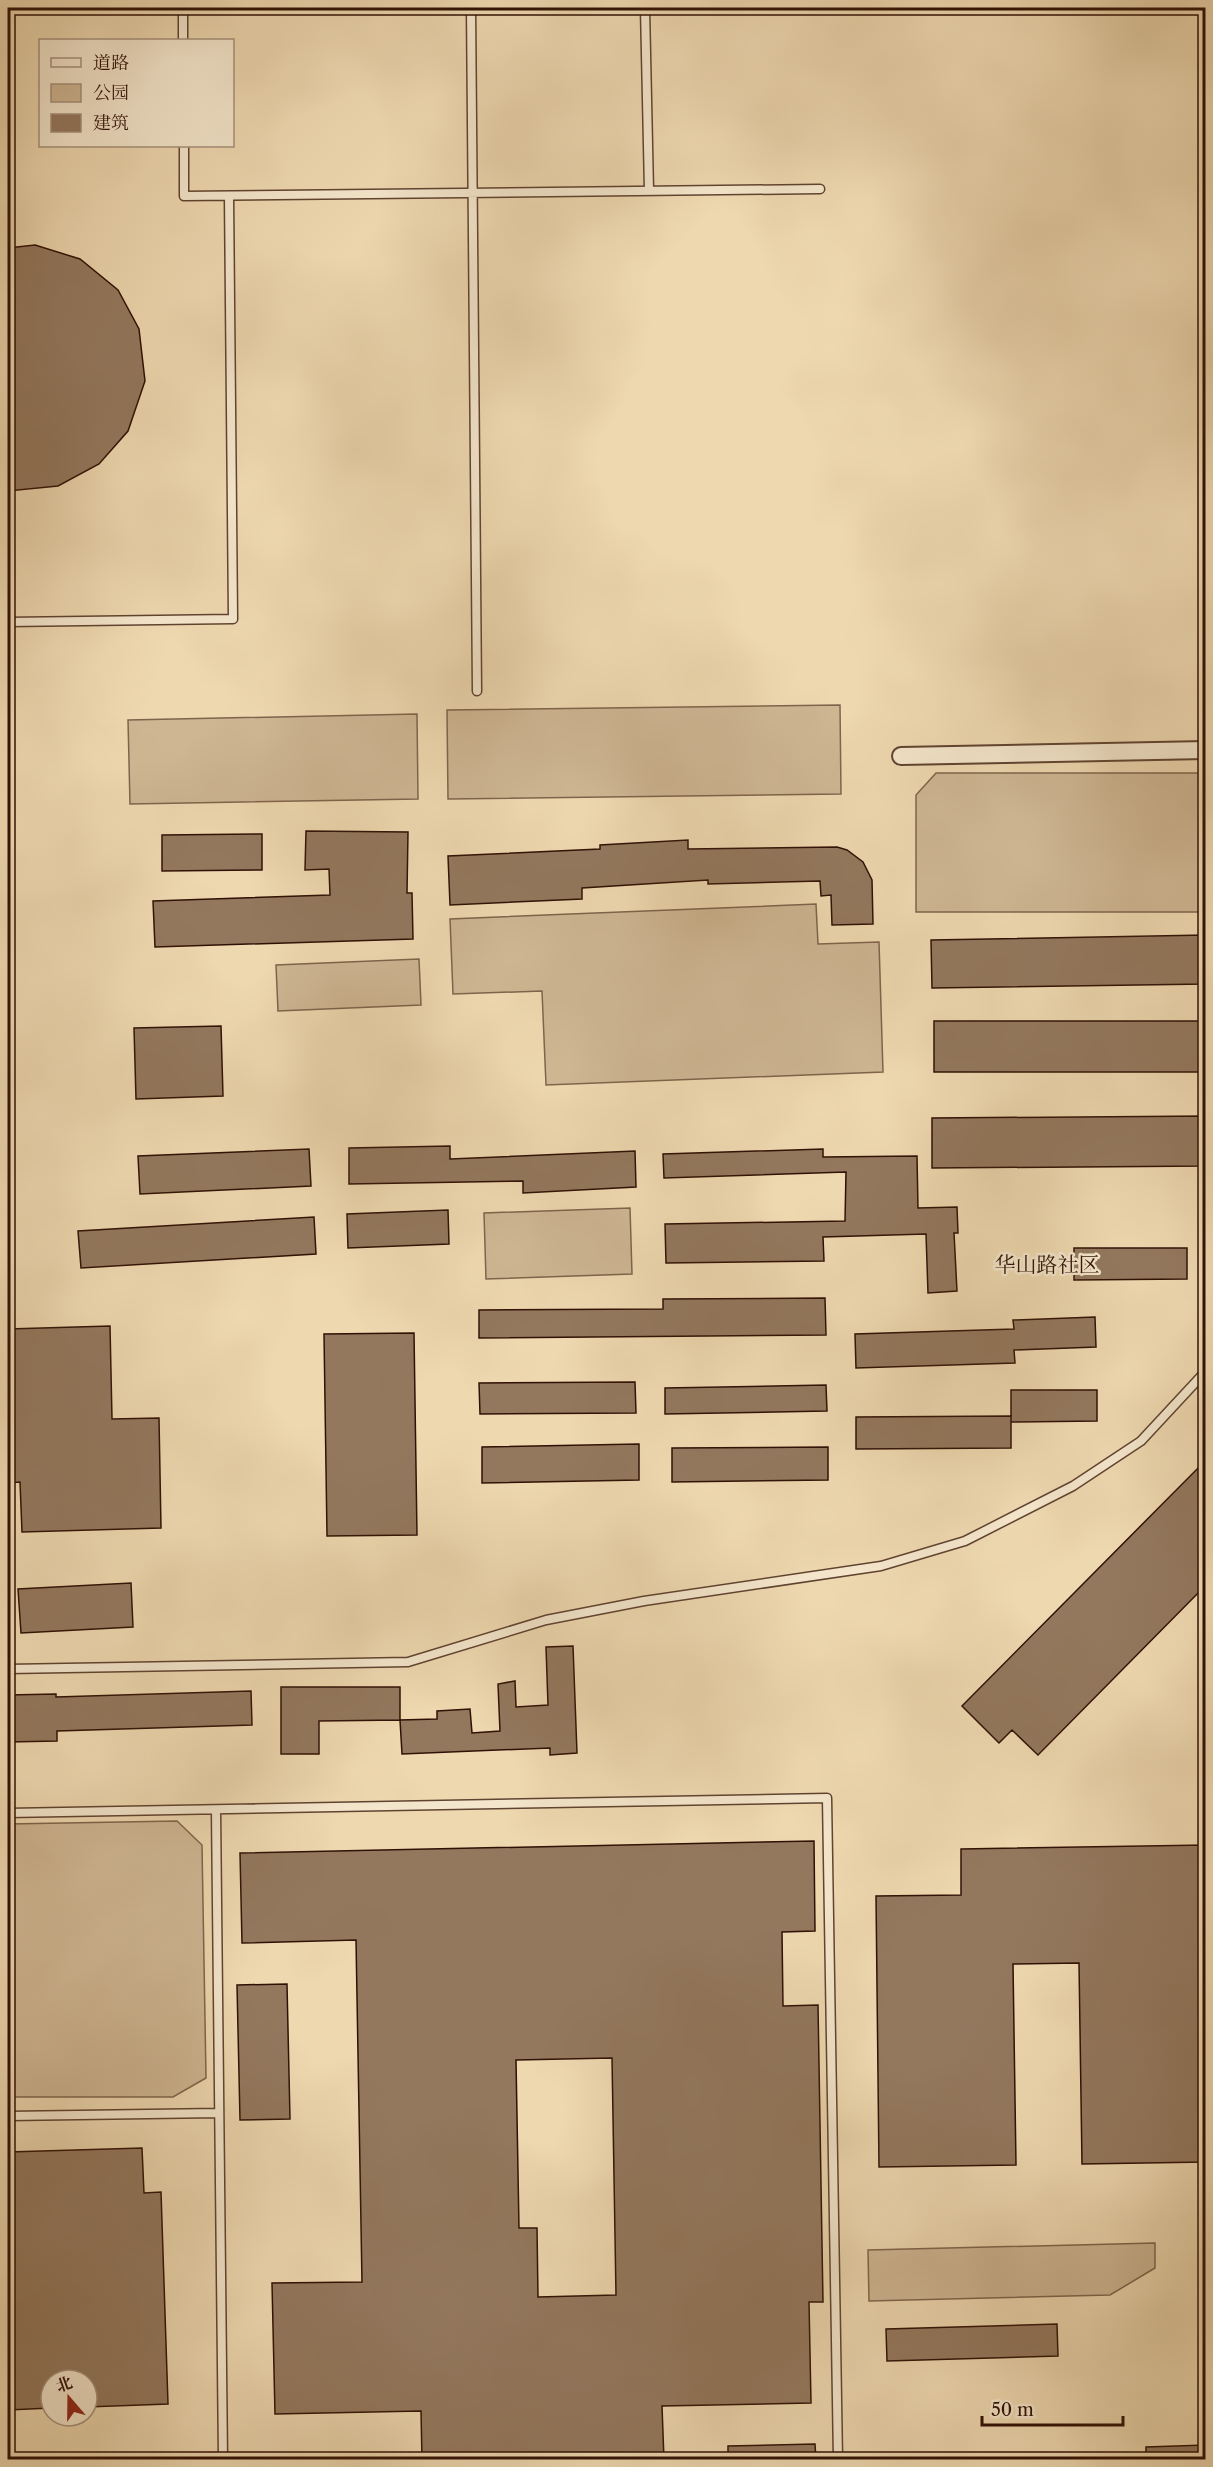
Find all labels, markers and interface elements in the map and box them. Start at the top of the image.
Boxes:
legend [39,39,234,147]
text: 道路 [93,52,129,74]
text: 公园 [93,82,129,104]
text: 建筑 [93,112,129,134]
district label: 华山路社区 [995,1252,1100,1277]
north arrow [39,2368,99,2428]
text: 北 [53,2372,75,2396]
scale bar [982,2389,1123,2427]
text: 50 m [991,2399,1034,2421]

